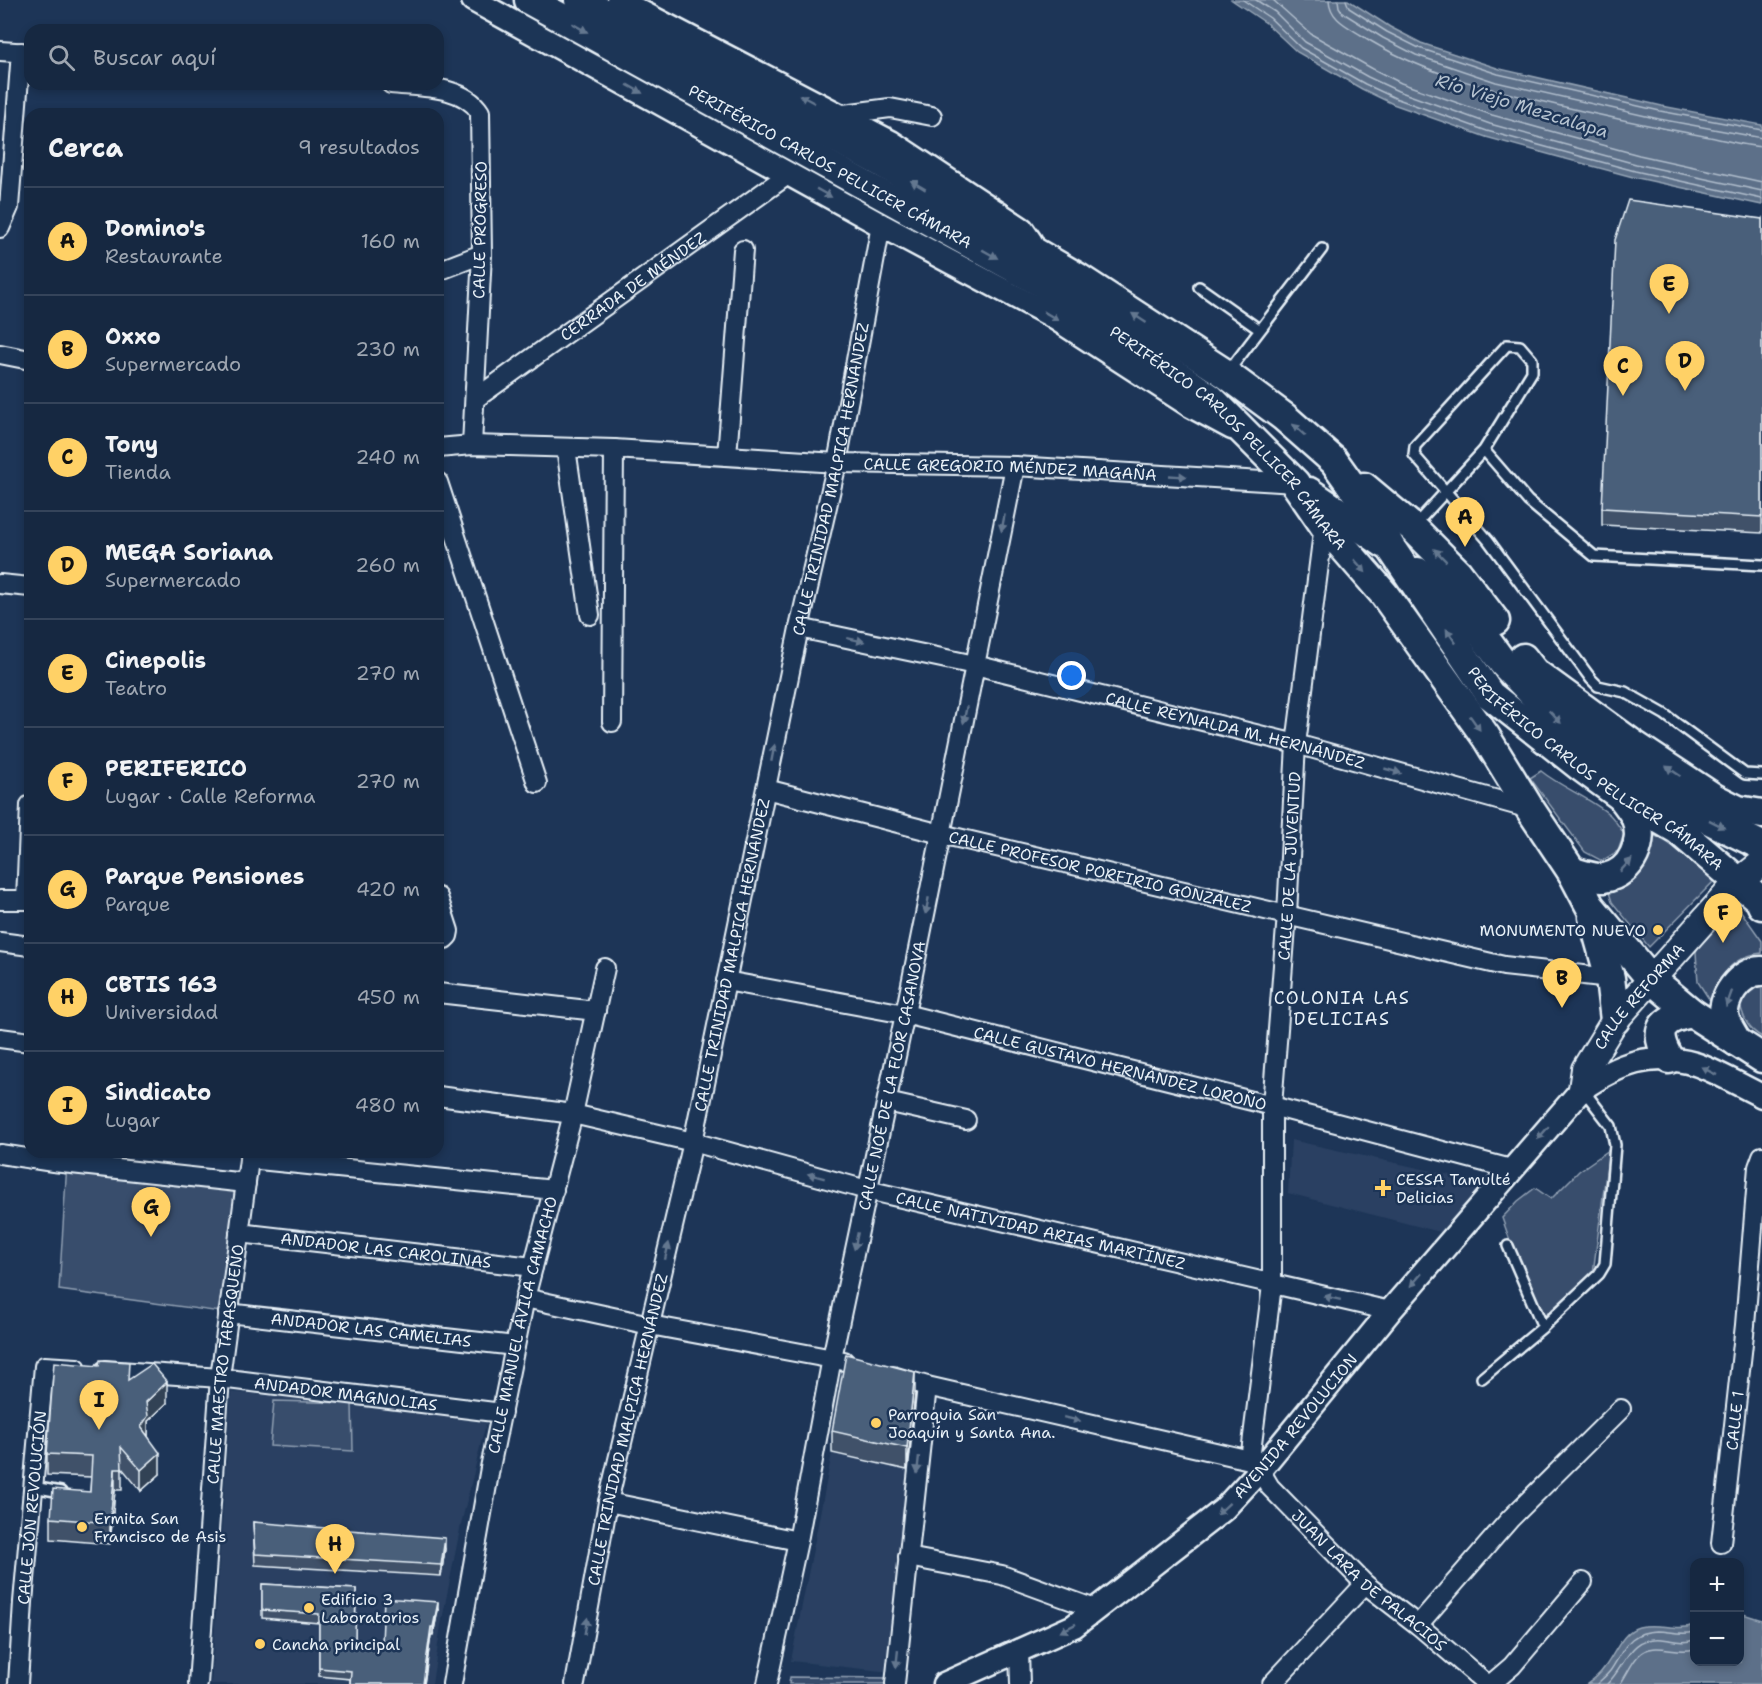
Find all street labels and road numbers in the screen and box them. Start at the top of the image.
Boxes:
street label: PERIFÉRICO CARLOS PELLICER CÁMARA [685,80,976,253]
street label: CALLE PROGRESO [468,161,492,299]
street label: CERRADA DE MÉNDEZ [556,226,710,345]
street label: CALLE TRINIDAD MALPICA HERNÁNDEZ [787,320,873,637]
street label: PERIFÉRICO CARLOS PELLICER CÁMARA [1106,321,1351,554]
street label: CALLE GREGORIO MÉNDEZ MAGAÑA [864,453,1157,485]
street label: PERIFÉRICO CARLOS PELLICER CÁMARA [1463,662,1728,875]
street label: CALLE REYNALDA M. HERNÁNDEZ [1103,687,1367,773]
street label: CALLE DE LA JUVENTUD [1273,771,1305,961]
street label: CALLE TRINIDAD MALPICA HERNÁNDEZ [689,796,774,1113]
street label: CALLE PROFESOR PORFIRIO GONZÁLEZ [947,826,1254,917]
street label: CALLE NOÉ DE LA FLOR CASANOVA [853,939,930,1212]
street label: CALLE REFORMA [1589,939,1689,1053]
street label: CALLE GUSTAVO HERNÁNDEZ LOROÑO [972,1021,1269,1115]
street label: CALLE NATIVIDAD ARIAS MARTÍNEZ [894,1186,1188,1274]
street label: CALLE MANUEL ÁVILA CAMACHO [483,1194,562,1455]
street label: ANDADOR LAS CAROLINAS [280,1227,493,1273]
street label: CALLE MAESTRO TABASQUEÑO [202,1243,248,1485]
street label: CALLE TRINIDAD MALPICA HERNÁNDEZ [583,1271,672,1587]
street label: ANDADOR LAS CAMELIAS [270,1308,473,1351]
street label: AVENIDA REVOLUCION [1228,1349,1362,1503]
street label: ANDADOR MAGNOLIAS [253,1372,439,1415]
street label: CALLE 1 [1721,1390,1748,1452]
street label: CALLE JÓN REVOLUCIÓN [12,1410,50,1605]
street label: JUAN LARA DE PALACIOS [1287,1505,1451,1656]

